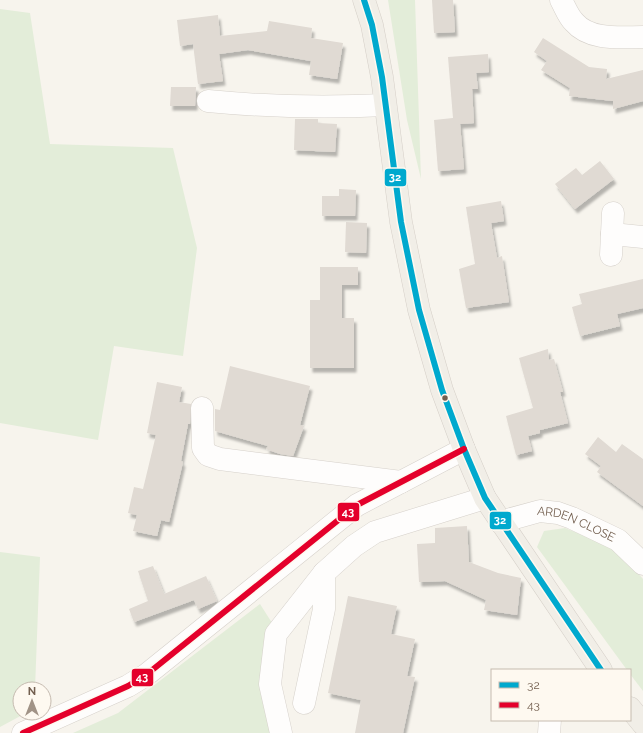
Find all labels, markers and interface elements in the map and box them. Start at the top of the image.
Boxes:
line badge: 32 [384,168,407,187]
text: 32 [389,171,401,184]
unlabelled marker [440,393,450,403]
line badge: 43 [337,502,360,522]
street label: ARDEN CLOSE [536,504,617,545]
text: 43 [342,506,354,519]
line badge: 32 [489,511,512,530]
text: 32 [494,514,506,527]
line badge: 43 [131,668,154,687]
legend [491,669,631,721]
text: 43 [136,671,148,684]
text: 32 [527,678,540,692]
north arrow [12,681,52,721]
text: N [28,685,36,698]
text: 43 [527,698,540,712]

